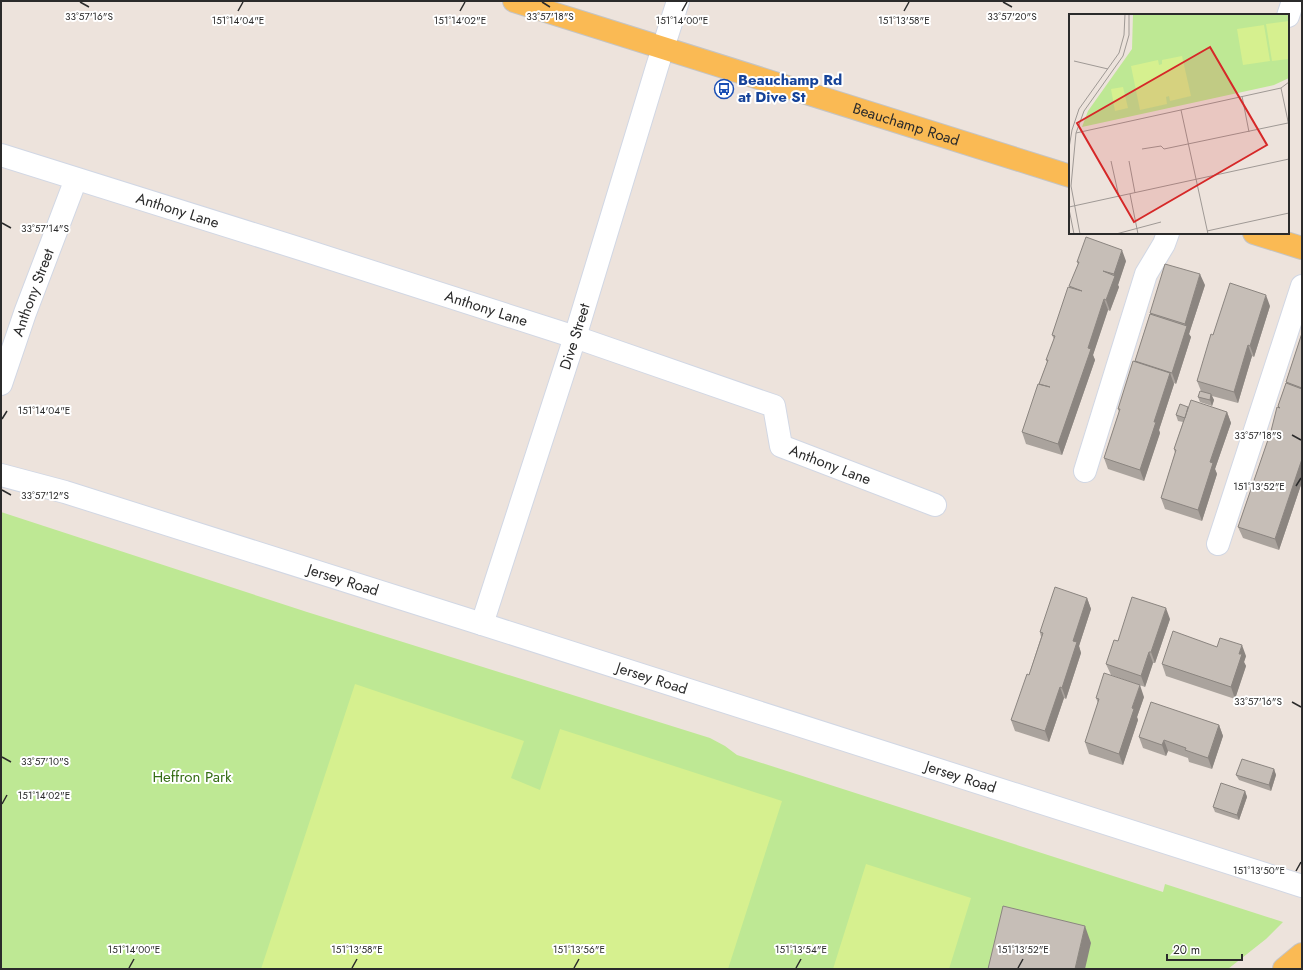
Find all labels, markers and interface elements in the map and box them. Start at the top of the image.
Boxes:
text: 33°57'16"S [65,9,113,24]
text: 33°57'18"S [526,9,574,24]
text: 33°57'20"S [987,9,1037,24]
text: 151°14'04"E [212,13,264,28]
text: 151°14'02"E [434,13,486,28]
text: 151°14'00"E [656,13,708,28]
text: 151°13'58"E [878,13,930,28]
inset map [1069,14,1289,234]
place label: Beauchamp Rd at Dive St [738,69,842,108]
bus stop icon: Beauchamp Rd at Dive St [713,78,735,100]
street label: Beauchamp Road [850,97,962,151]
street label: Anthony Lane [133,187,222,234]
text: 33°57'14"S [21,221,69,236]
street label: Anthony Street [7,245,60,339]
street label: Anthony Lane [442,285,531,332]
street label: Dive Street [554,300,596,373]
text: 151°14'04"E [18,403,70,418]
text: 33°57'18"S [1234,428,1282,443]
street label: Anthony Lane [786,439,874,491]
text: 151°13'52"E [1233,479,1285,494]
text: 33°57'12"S [21,488,69,503]
street label: Jersey Road [303,558,382,602]
street label: Jersey Road [612,656,690,700]
text: 33°57'16"S [1234,694,1282,709]
text: 33°57'10"S [21,754,70,769]
street label: Jersey Road [920,755,999,799]
park label: Heffron Park [152,766,232,788]
text: 151°14'02"E [18,788,70,803]
text: 151°13'50"E [1233,863,1285,878]
scale bar [1167,936,1242,962]
text: 20 m [1173,941,1200,959]
text: 151°14'00"E [108,942,160,957]
text: 151°13'58"E [331,942,383,957]
text: 151°13'56"E [553,942,605,957]
text: 151°13'54"E [775,942,827,957]
text: 151°13'52"E [997,942,1049,957]

